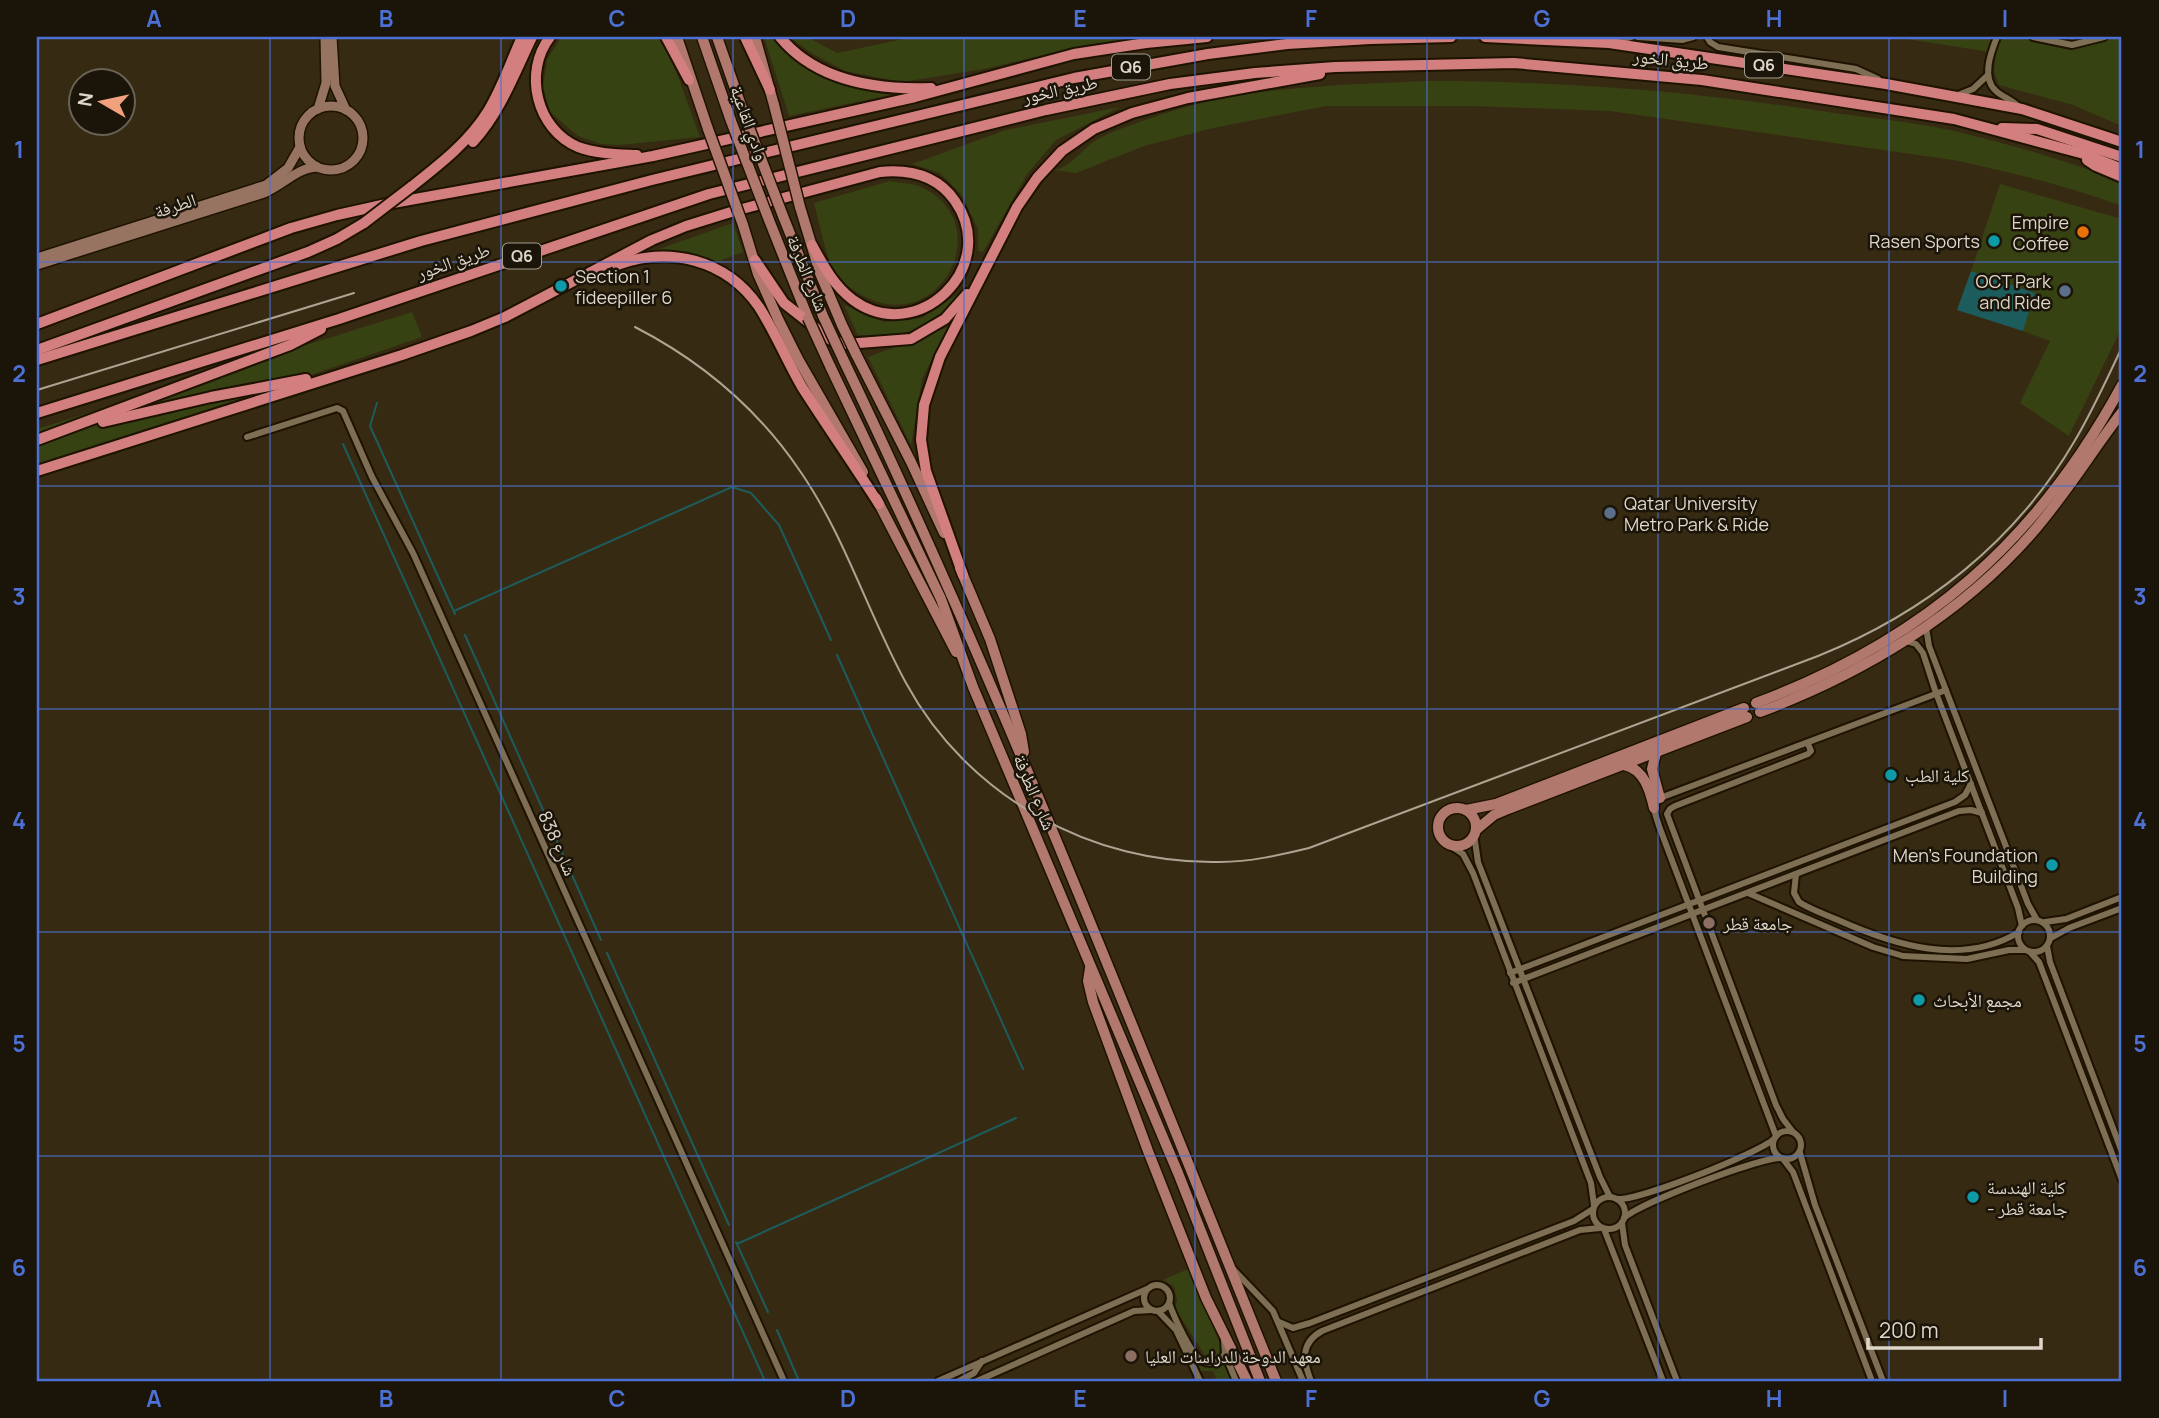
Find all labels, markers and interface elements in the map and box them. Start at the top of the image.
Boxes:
text: A [146,2,162,34]
text: B [379,2,393,34]
text: C [609,2,626,34]
text: D [840,2,856,34]
text: E [1073,2,1087,34]
text: F [1305,2,1317,34]
text: G [1534,2,1551,34]
text: H [1766,2,1782,34]
text: I [2002,2,2008,34]
street label: طريق الخور [1631,43,1710,75]
road number: Q6 [1745,53,1783,78]
road number: Q6 [1112,54,1150,80]
north arrow [66,66,136,136]
street label: طريق الخور [1019,69,1100,109]
street label: وادي القاعية [722,82,775,165]
text: N [71,91,99,108]
text: 1 [14,133,24,165]
text: 1 [2135,133,2145,165]
street label: الطرفة [151,187,199,223]
place label: Empire Coffee [2012,210,2069,255]
marker: Empire Coffee [2075,224,2091,240]
place label: Rasen Sports [1869,229,1980,253]
street label: شارع الطرفة [782,231,834,315]
marker: Rasen Sports [1986,233,2002,249]
street label: طريق الخور [412,237,493,285]
road number: Q6 [503,244,541,268]
place label: Section 1 fideepiller 6 [575,264,672,309]
place label: OCT Park and Ride [1975,269,2052,314]
marker: Section 1 fideepiller 6 [553,278,569,294]
marker: OCT Park and Ride [2057,283,2073,299]
text: 2 [12,357,26,389]
text: 2 [2133,357,2147,389]
place label: Qatar University Metro Park & Ride [1624,491,1769,536]
marker: Qatar University Metro Park & Ride [1602,505,1618,521]
text: 3 [12,580,26,612]
text: 3 [2133,580,2147,612]
street label: شارع الطرفة [1008,750,1062,834]
place label: كلية الطب [1905,763,1970,787]
marker: كلية الطب [1883,767,1899,783]
text: 4 [12,804,26,836]
text: 4 [2133,804,2147,836]
street label: شارع 838 [533,807,583,879]
place label: Men's Foundation Building [1893,843,2038,888]
marker: Men's Foundation Building [2044,857,2060,873]
place label: جامعة قطر [1722,911,1793,935]
marker: جامعة قطر [1701,915,1717,931]
place label: مجمع الأبحاث [1933,988,2022,1013]
marker: مجمع الأبحاث [1911,992,1927,1008]
text: 5 [12,1027,26,1059]
text: 5 [2133,1027,2147,1059]
place label: كلية الهندسة - جامعة قطر [1987,1175,2068,1220]
marker: كلية الهندسة - جامعة قطر [1965,1189,1981,1205]
text: 6 [12,1251,26,1283]
text: 6 [2133,1251,2147,1283]
scale bar [1868,1306,2042,1350]
text: 200 m [1879,1316,1939,1344]
place label: معهد الدوحة للدراسات العليا [1145,1344,1321,1368]
marker: معهد الدوحة للدراسات العليا [1123,1348,1139,1364]
text: A [146,1382,162,1414]
text: B [379,1382,393,1414]
text: C [609,1382,626,1414]
text: D [840,1382,856,1414]
text: E [1073,1382,1087,1414]
text: F [1305,1382,1317,1414]
text: G [1534,1382,1551,1414]
text: H [1766,1382,1782,1414]
text: I [2002,1382,2008,1414]

